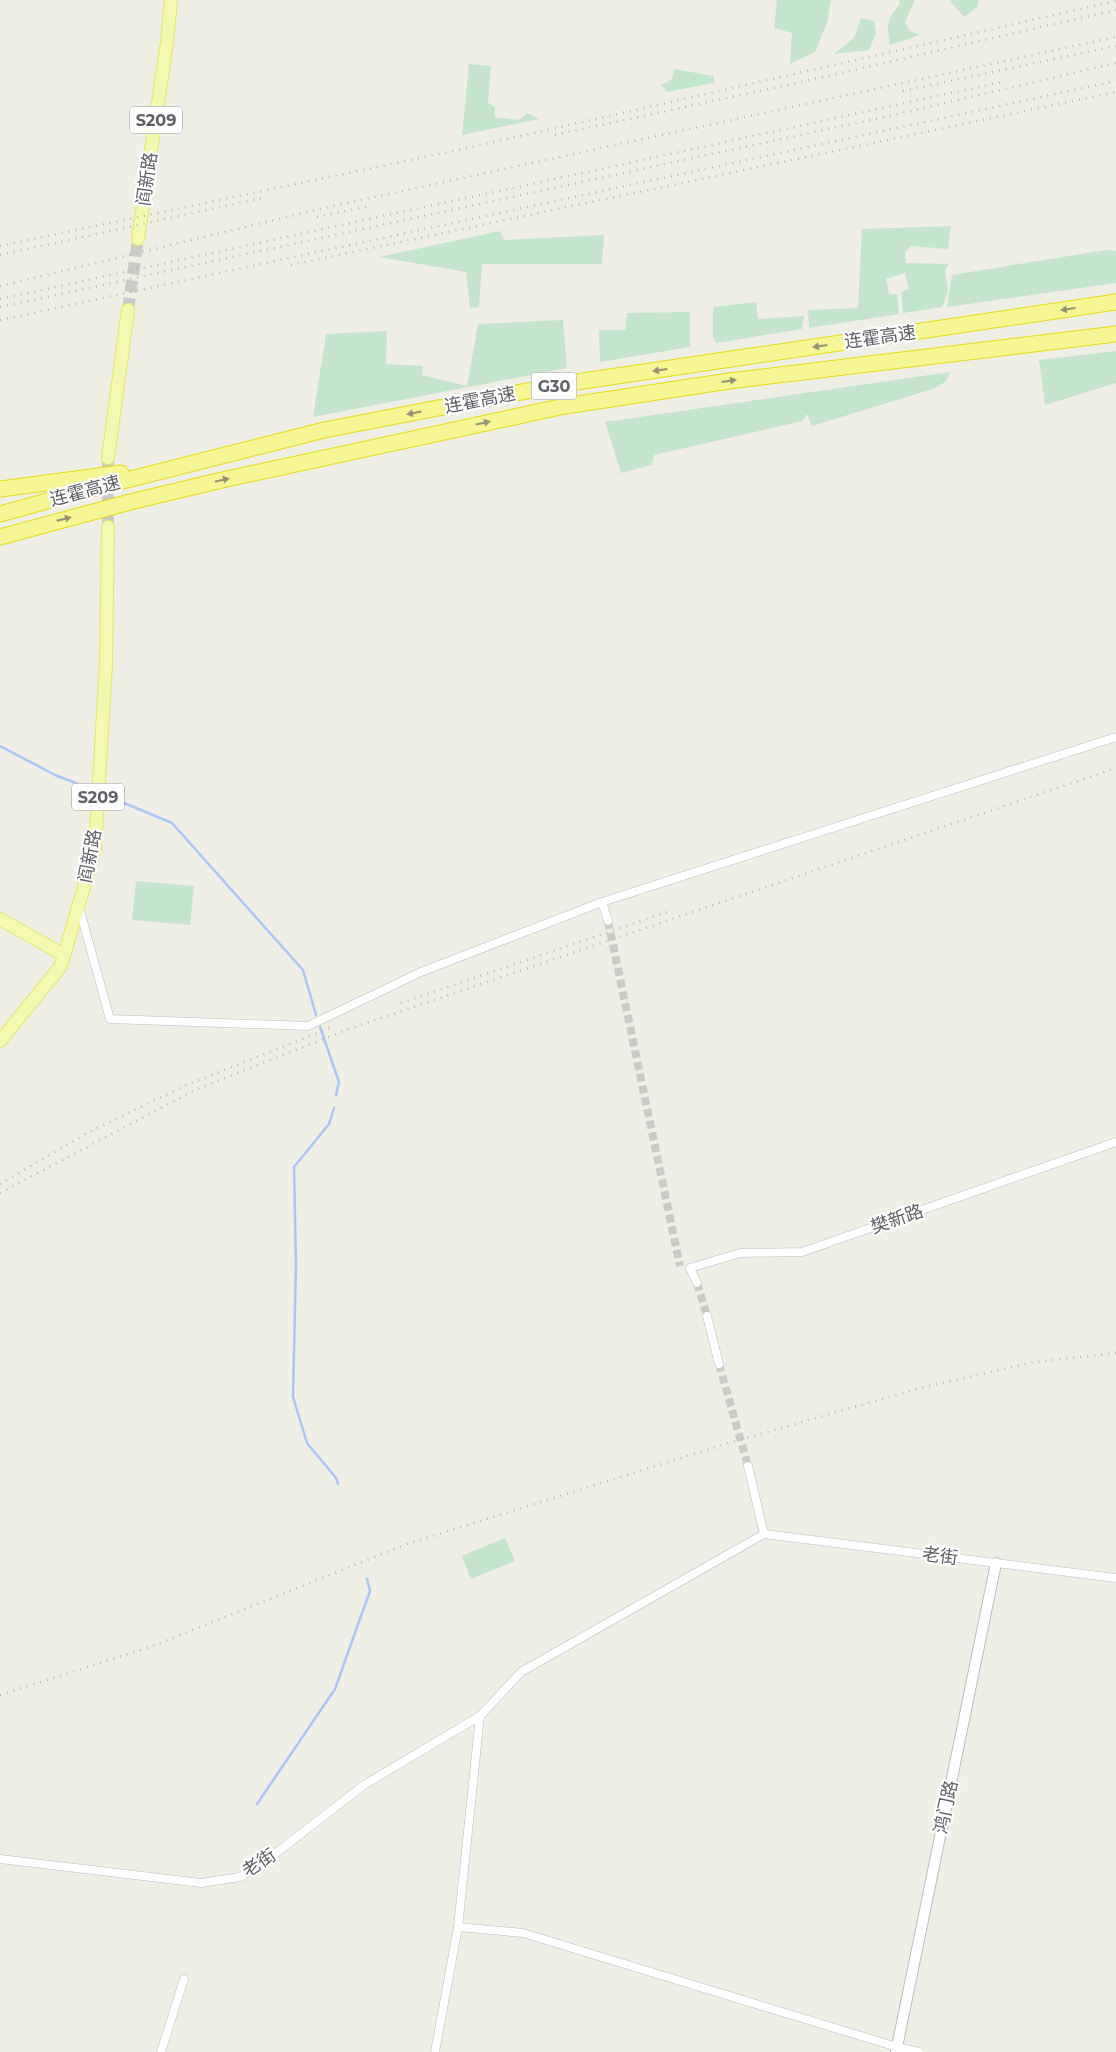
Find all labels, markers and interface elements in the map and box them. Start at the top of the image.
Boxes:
road number: S209 [130,106,182,134]
street label: 阎新路 [132,151,162,207]
one-way arrow [1059,306,1075,314]
street label: 连霍高速 [843,321,917,353]
one-way arrow [812,342,828,350]
one-way arrow [651,366,667,374]
road number: G30 [532,372,576,400]
one-way arrow [722,377,738,385]
street label: 连霍高速 [443,382,517,418]
one-way arrow [406,409,421,417]
one-way arrow [475,419,491,427]
street label: 连霍高速 [47,471,123,511]
one-way arrow [214,476,229,484]
one-way arrow [56,515,71,523]
road number: S209 [72,784,124,810]
street label: 阎新路 [74,827,106,885]
street label: 樊新路 [868,1200,926,1238]
street label: 老街 [921,1543,959,1569]
street label: 鸿门路 [930,1778,962,1836]
street label: 老街 [238,1844,280,1882]

